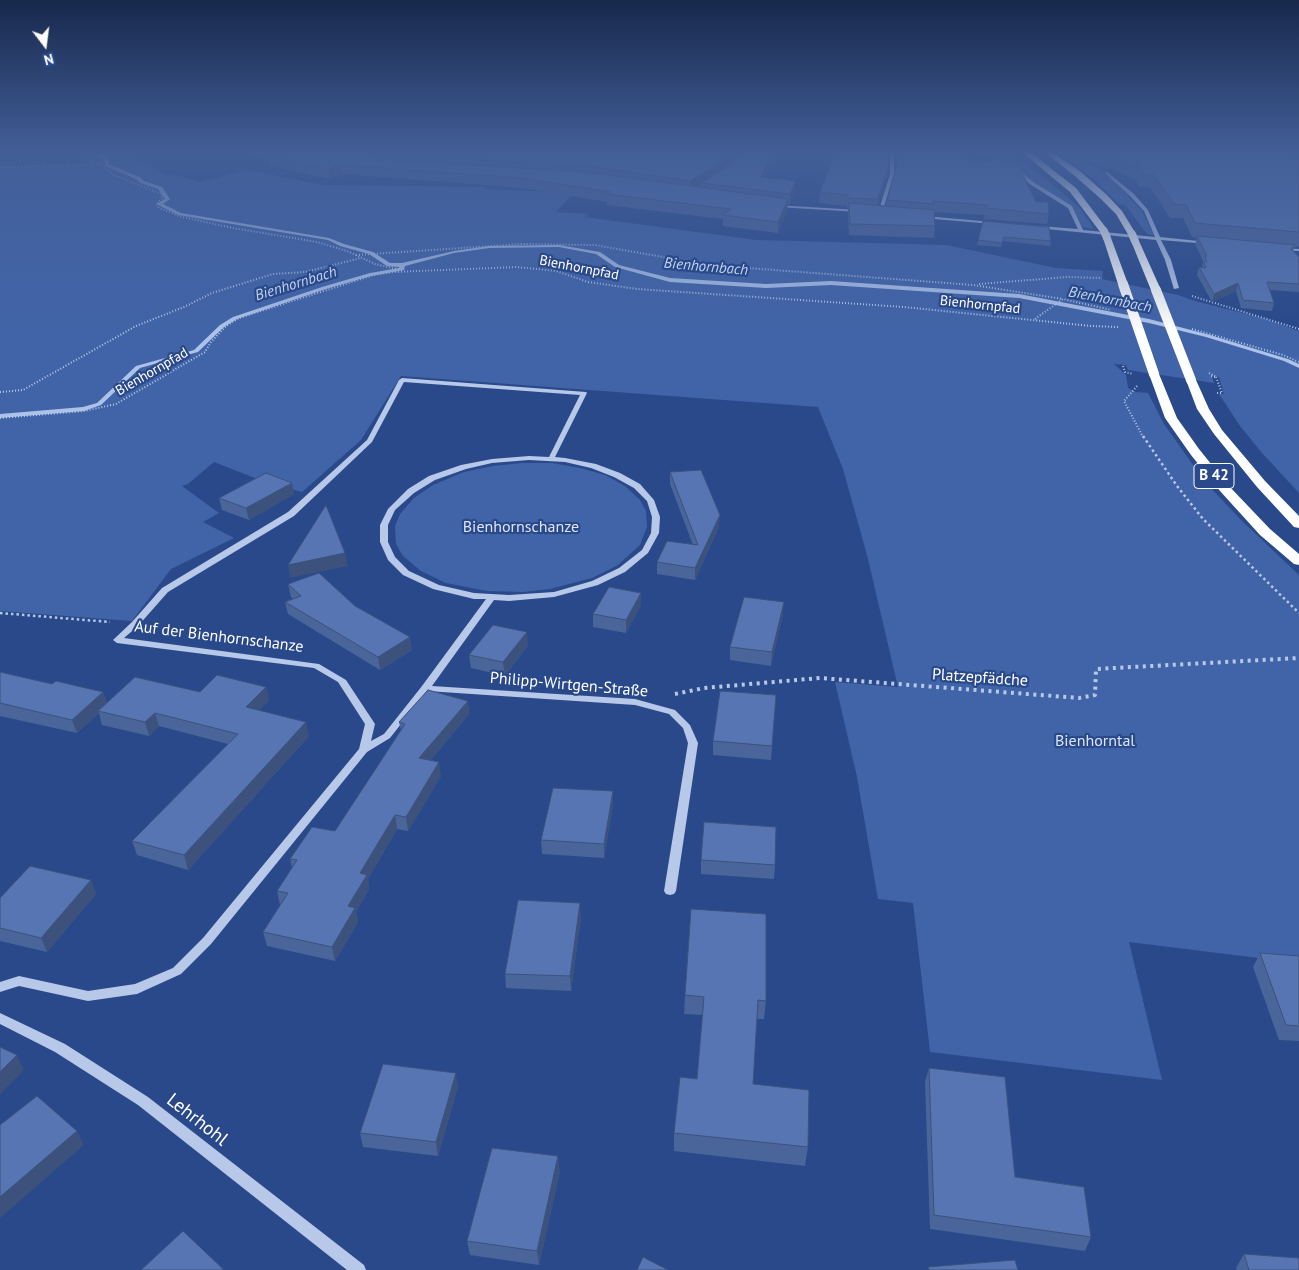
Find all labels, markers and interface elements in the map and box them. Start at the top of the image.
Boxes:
north arrow [20,20,70,70]
text: N [42,50,56,69]
street label: Bienhornpfad [538,252,620,284]
water label: Bienhornbach [663,254,749,280]
water label: Bienhornbach [253,263,339,305]
water label: Bienhornbach [1067,283,1153,317]
street label: Bienhornpfad [939,292,1021,318]
street label: Bienhornpfad [113,345,191,399]
road number: B 42 [1194,464,1234,488]
park label: Bienhornschanze [463,517,579,537]
street label: Auf der Bienhornschanze [133,617,305,657]
street label: Platzepfädche [931,665,1029,691]
street label: Philipp-Wirtgen-Straße [489,669,649,701]
park label: Bienhorntal [1055,731,1135,751]
street label: Lehrhohl [162,1089,232,1151]

